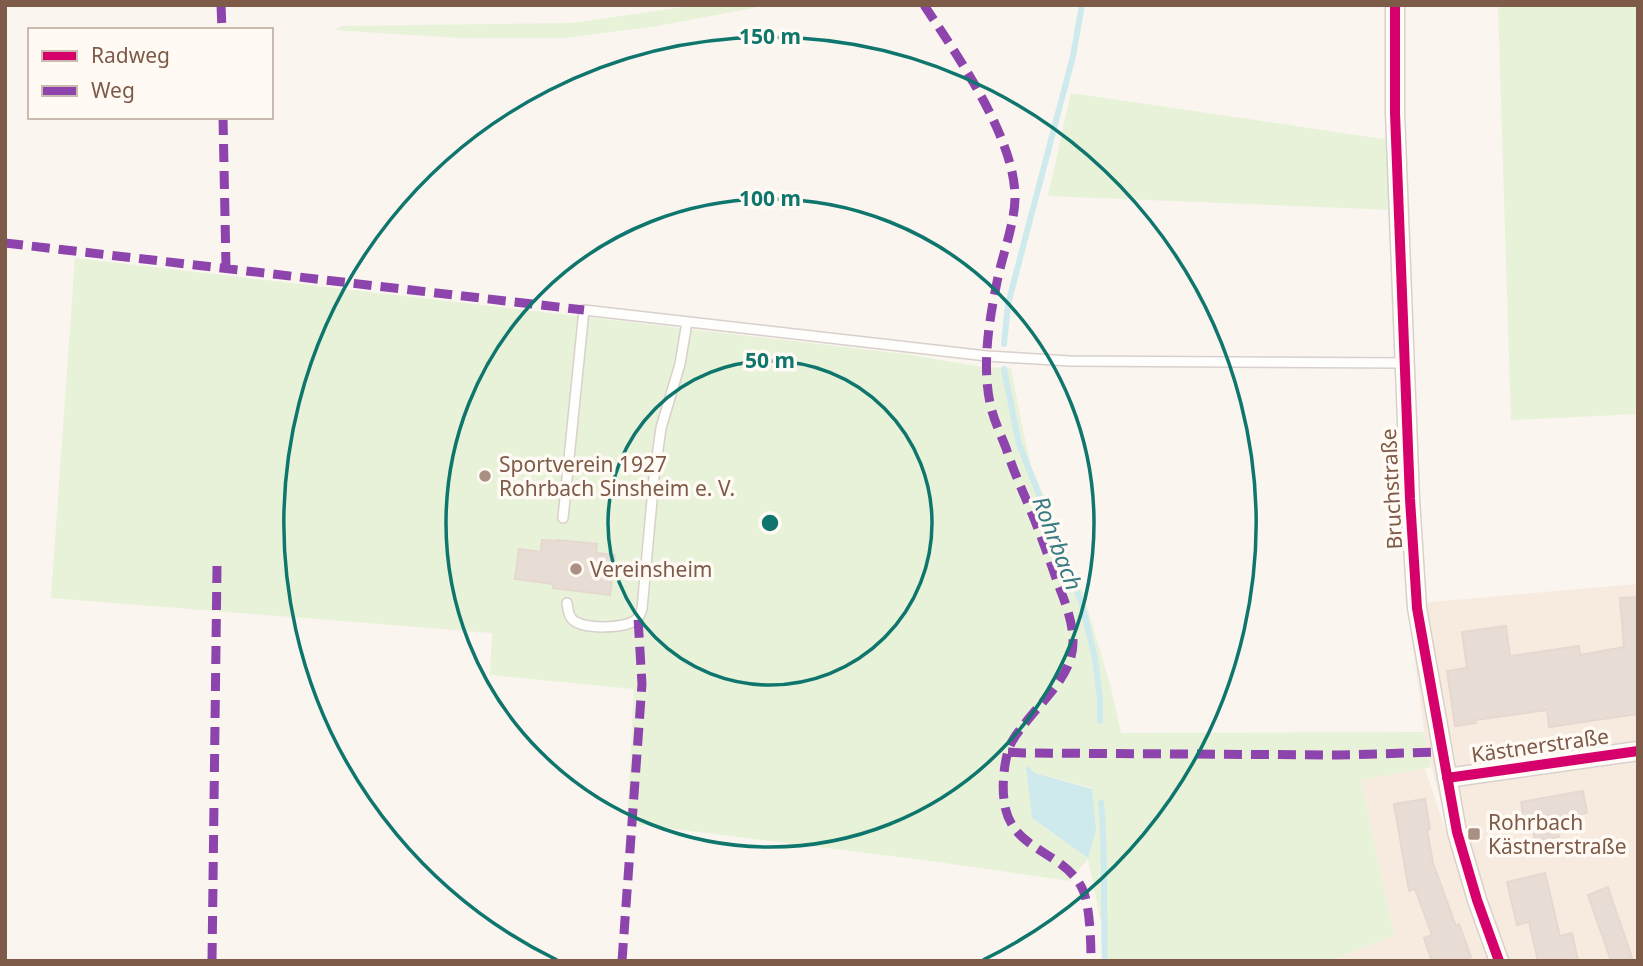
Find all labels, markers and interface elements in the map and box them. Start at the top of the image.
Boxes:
text: 150 m [739,22,801,50]
legend [28,28,273,119]
text: Radweg [91,41,170,69]
text: Weg [91,76,135,104]
text: 100 m [739,184,801,212]
text: 50 m [745,346,795,374]
street label: Bruchstraße [1374,428,1408,550]
place label: Sportverein 1927 Rohrbach Sinsheim e. V. [499,450,735,502]
marker: Sportverein 1927 Rohrbach Sinsheim e. V. [477,468,493,484]
water label: Rohrbach [1025,491,1091,595]
centre of rings [758,511,782,535]
place label: Vereinsheim [590,555,712,583]
marker: Vereinsheim [568,561,584,577]
street label: Kästnerstraße [1469,721,1611,769]
place label: Rohrbach Kästnerstraße [1488,808,1627,860]
marker: Rohrbach Kästnerstraße [1466,826,1482,842]

